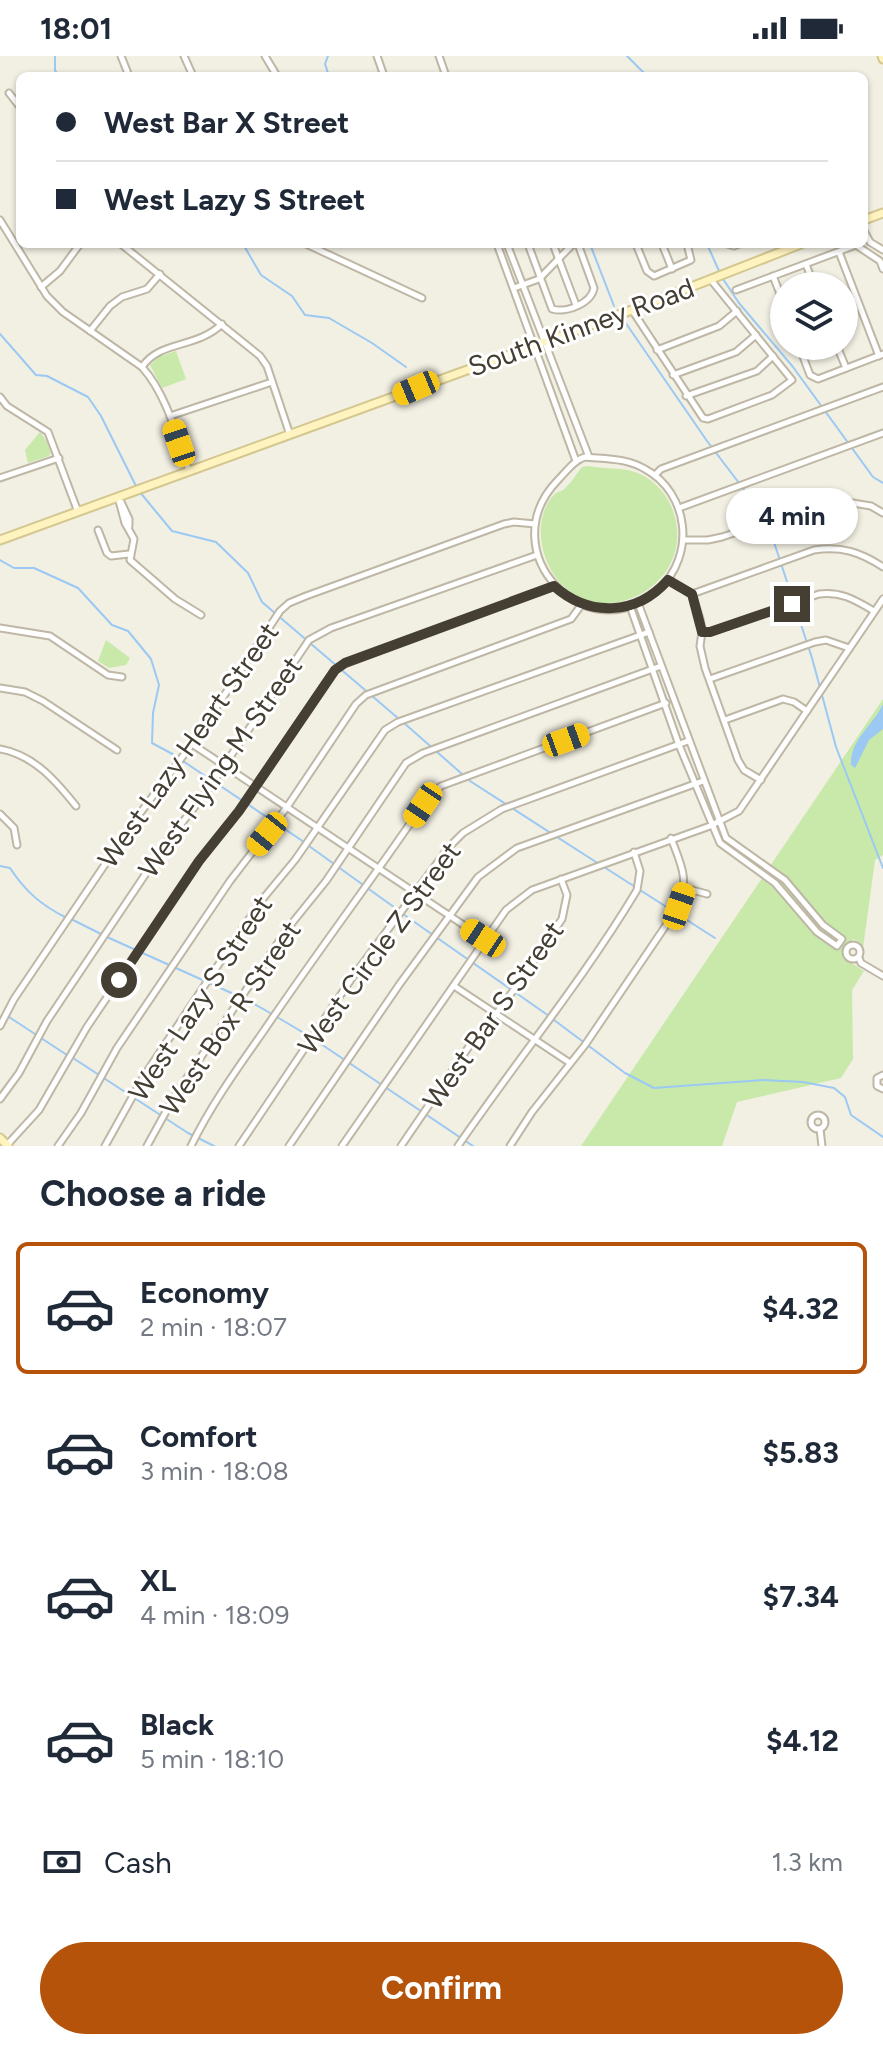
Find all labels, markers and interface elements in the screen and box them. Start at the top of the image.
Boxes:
text: 18:01 [40,10,112,47]
text: West Bar X Street [104,104,349,141]
text: West Lazy S Street [104,181,365,218]
street label: South Kinney Road [463,270,699,384]
map controls [770,272,858,360]
button: layers [770,272,858,360]
car [389,368,443,408]
car [160,416,198,470]
callout: 4 min [726,488,858,544]
text: 4 min [759,500,825,532]
route end [774,586,810,622]
street label: West Lazy Heart Street [90,616,286,874]
street label: West Flying M Street [131,650,309,884]
car [539,721,593,759]
car [400,778,446,832]
car [243,808,291,860]
street label: West Circle Z Street [290,835,468,1061]
car [660,879,698,933]
street label: West Lazy S Street [121,889,279,1107]
street label: West Box R Street [152,914,308,1122]
street label: West Bar S Street [415,914,571,1116]
car [456,915,510,961]
route start [101,962,137,998]
text: Choose a ride [40,1172,266,1215]
icon: car [44,1272,116,1344]
text: Economy [140,1274,269,1311]
text: $4.32 [762,1290,839,1327]
text: 2 min · 18:07 [140,1311,287,1343]
icon: car [44,1416,116,1488]
text: Comfort [140,1418,258,1455]
text: $5.83 [762,1434,839,1471]
text: 3 min · 18:08 [140,1455,289,1487]
icon: car [44,1560,116,1632]
text: XL [140,1562,176,1599]
text: $7.34 [763,1578,839,1615]
text: 4 min · 18:09 [140,1599,289,1631]
icon: car [44,1704,116,1776]
text: Black [140,1706,214,1743]
text: $4.12 [766,1722,839,1759]
text: 5 min · 18:10 [140,1743,284,1775]
icon: cash [40,1840,84,1884]
text: Cash [104,1844,172,1881]
text: 1.3 km [772,1846,843,1878]
button: Confirm [40,1942,843,2034]

